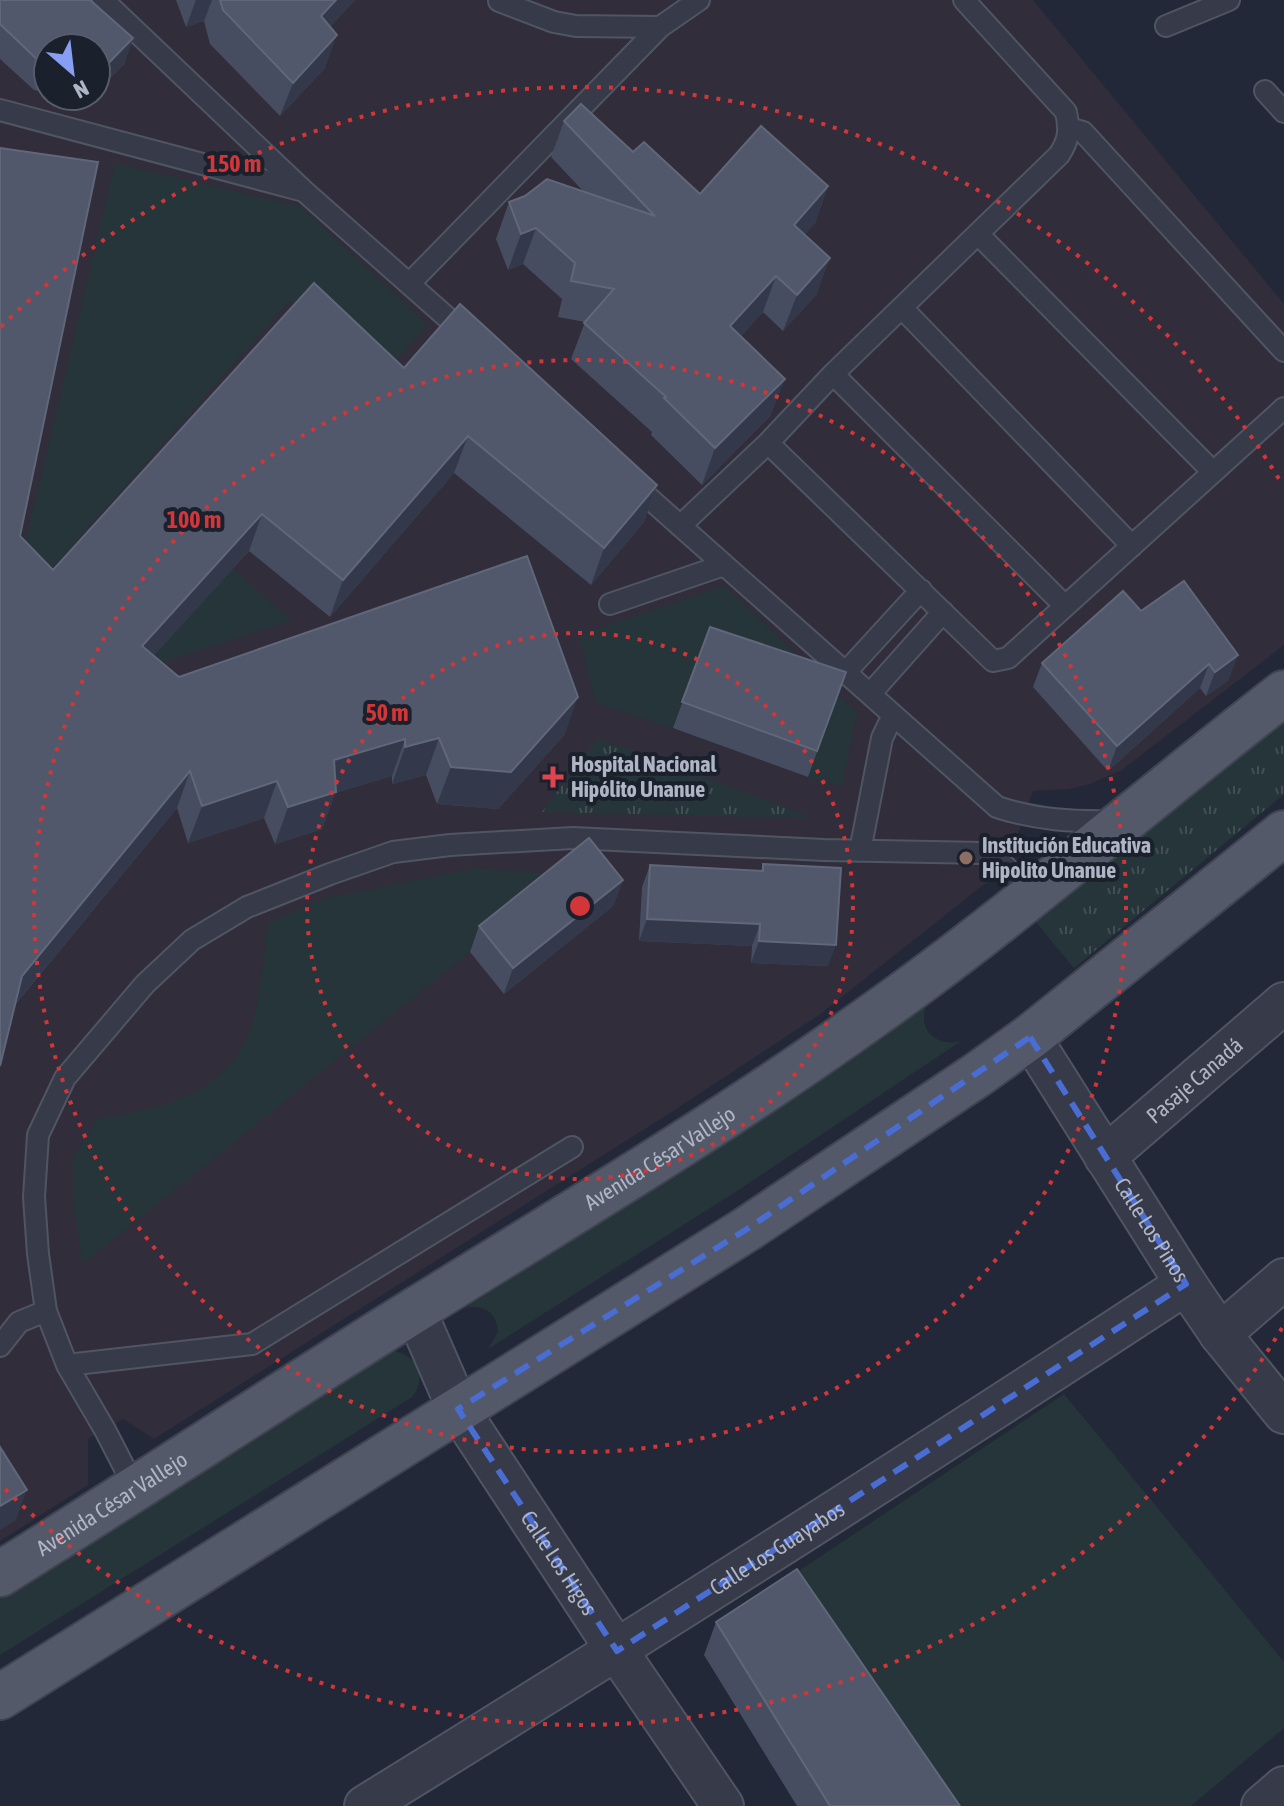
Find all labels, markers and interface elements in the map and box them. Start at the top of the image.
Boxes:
north arrow [32,32,112,112]
text: N [70,75,93,104]
text: 150 m [207,150,261,177]
text: 100 m [167,506,221,533]
text: 50 m [365,699,409,726]
place label: Hospital Nacional Hipólito Unanue [571,751,717,802]
marker: Hospital Nacional Hipólito Unanue [542,766,564,788]
place label: Institución Educativa Hipolito Unanue [982,832,1151,883]
marker: Institución Educativa Hipolito Unanue [957,849,975,867]
centre of rings [566,892,594,920]
street label: Pasaje Canadá [1141,1032,1248,1129]
street label: Avenida César Vallejo [579,1100,740,1215]
street label: Calle Los Pinos [1109,1173,1194,1287]
street label: Avenida César Vallejo [31,1446,192,1561]
street label: Calle Los Guayabos [705,1495,849,1600]
street label: Calle Los Higos [515,1506,603,1620]

